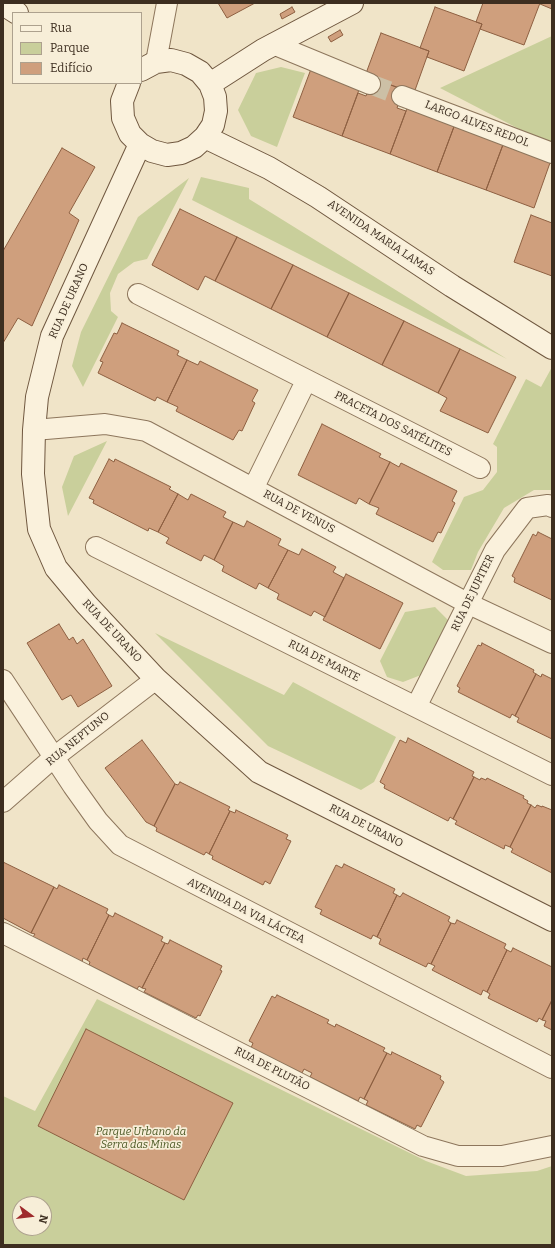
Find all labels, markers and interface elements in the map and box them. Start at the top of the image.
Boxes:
legend [12,12,142,84]
text: Rua [50,21,72,35]
text: Parque [50,41,89,55]
text: Edifício [50,61,92,75]
street label: LARGO ALVES REDOL [423,98,531,150]
street label: AVENIDA MARIA LAMAS [325,197,437,279]
street label: RUA DE URANO [46,261,92,341]
street label: PRACETA DOS SATÉLITES [332,389,454,459]
street label: RUA DE VENUS [261,488,337,536]
street label: RUA DE JUPITER [449,553,497,633]
street label: RUA DE URANO [79,597,145,665]
street label: RUA DE MARTE [286,637,362,685]
street label: RUA NEPTUNO [44,709,112,769]
street label: RUA DE URANO [327,802,405,850]
street label: AVENIDA DA VIA LÁCTEA [185,875,307,947]
street label: RUA DE PLUTÃO [232,1044,312,1094]
park label: Parque Urbano da Serra das Minas [96,1125,186,1151]
north arrow [12,1196,52,1236]
text: N [36,1213,50,1225]

